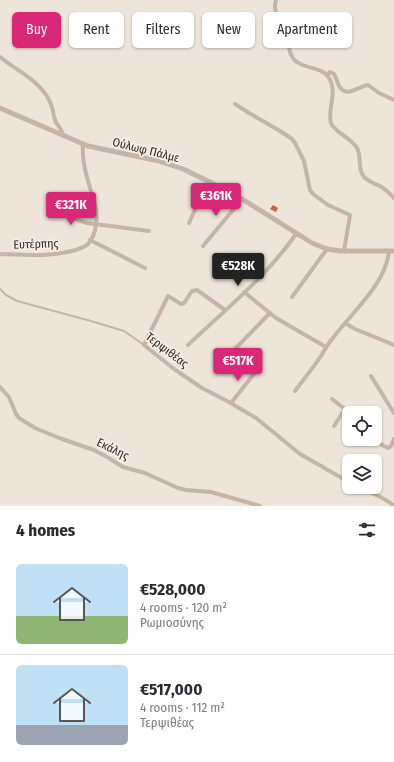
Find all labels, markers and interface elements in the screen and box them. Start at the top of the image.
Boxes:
chip: Buy [12,12,61,48]
chip: Rent [69,12,124,48]
chip: Filters [132,12,194,48]
chip: New [202,12,255,48]
chip: Apartment [263,12,352,48]
street label: Ούλωφ Πάλμε [111,135,181,165]
pin: €361K [188,183,244,217]
text: €361K [200,188,232,203]
pin: €321K [43,192,99,226]
text: €321K [55,197,87,212]
street label: Ευτέρπης [13,236,59,252]
pin: €528K [210,253,266,287]
text: €528K [221,258,255,273]
street label: Τερψιθέας [143,329,191,371]
pin: €517K [210,348,266,382]
text: €517K [222,353,254,368]
map controls [342,406,382,494]
button: locate [342,406,382,446]
street label: Εκάλης [95,435,131,463]
button: layers [342,454,382,494]
icon: filters [356,519,378,541]
text: 4 homes [16,520,75,541]
text: €528,000 [140,579,206,600]
icon: home [48,580,96,628]
text: 4 rooms · 120 m² [140,600,227,615]
text: Ρωμιοσύνης [140,615,204,630]
text: €517,000 [140,679,202,700]
icon: home [48,681,96,729]
text: 4 rooms · 112 m² [140,700,225,715]
text: Τερψιθέας [140,715,194,730]

